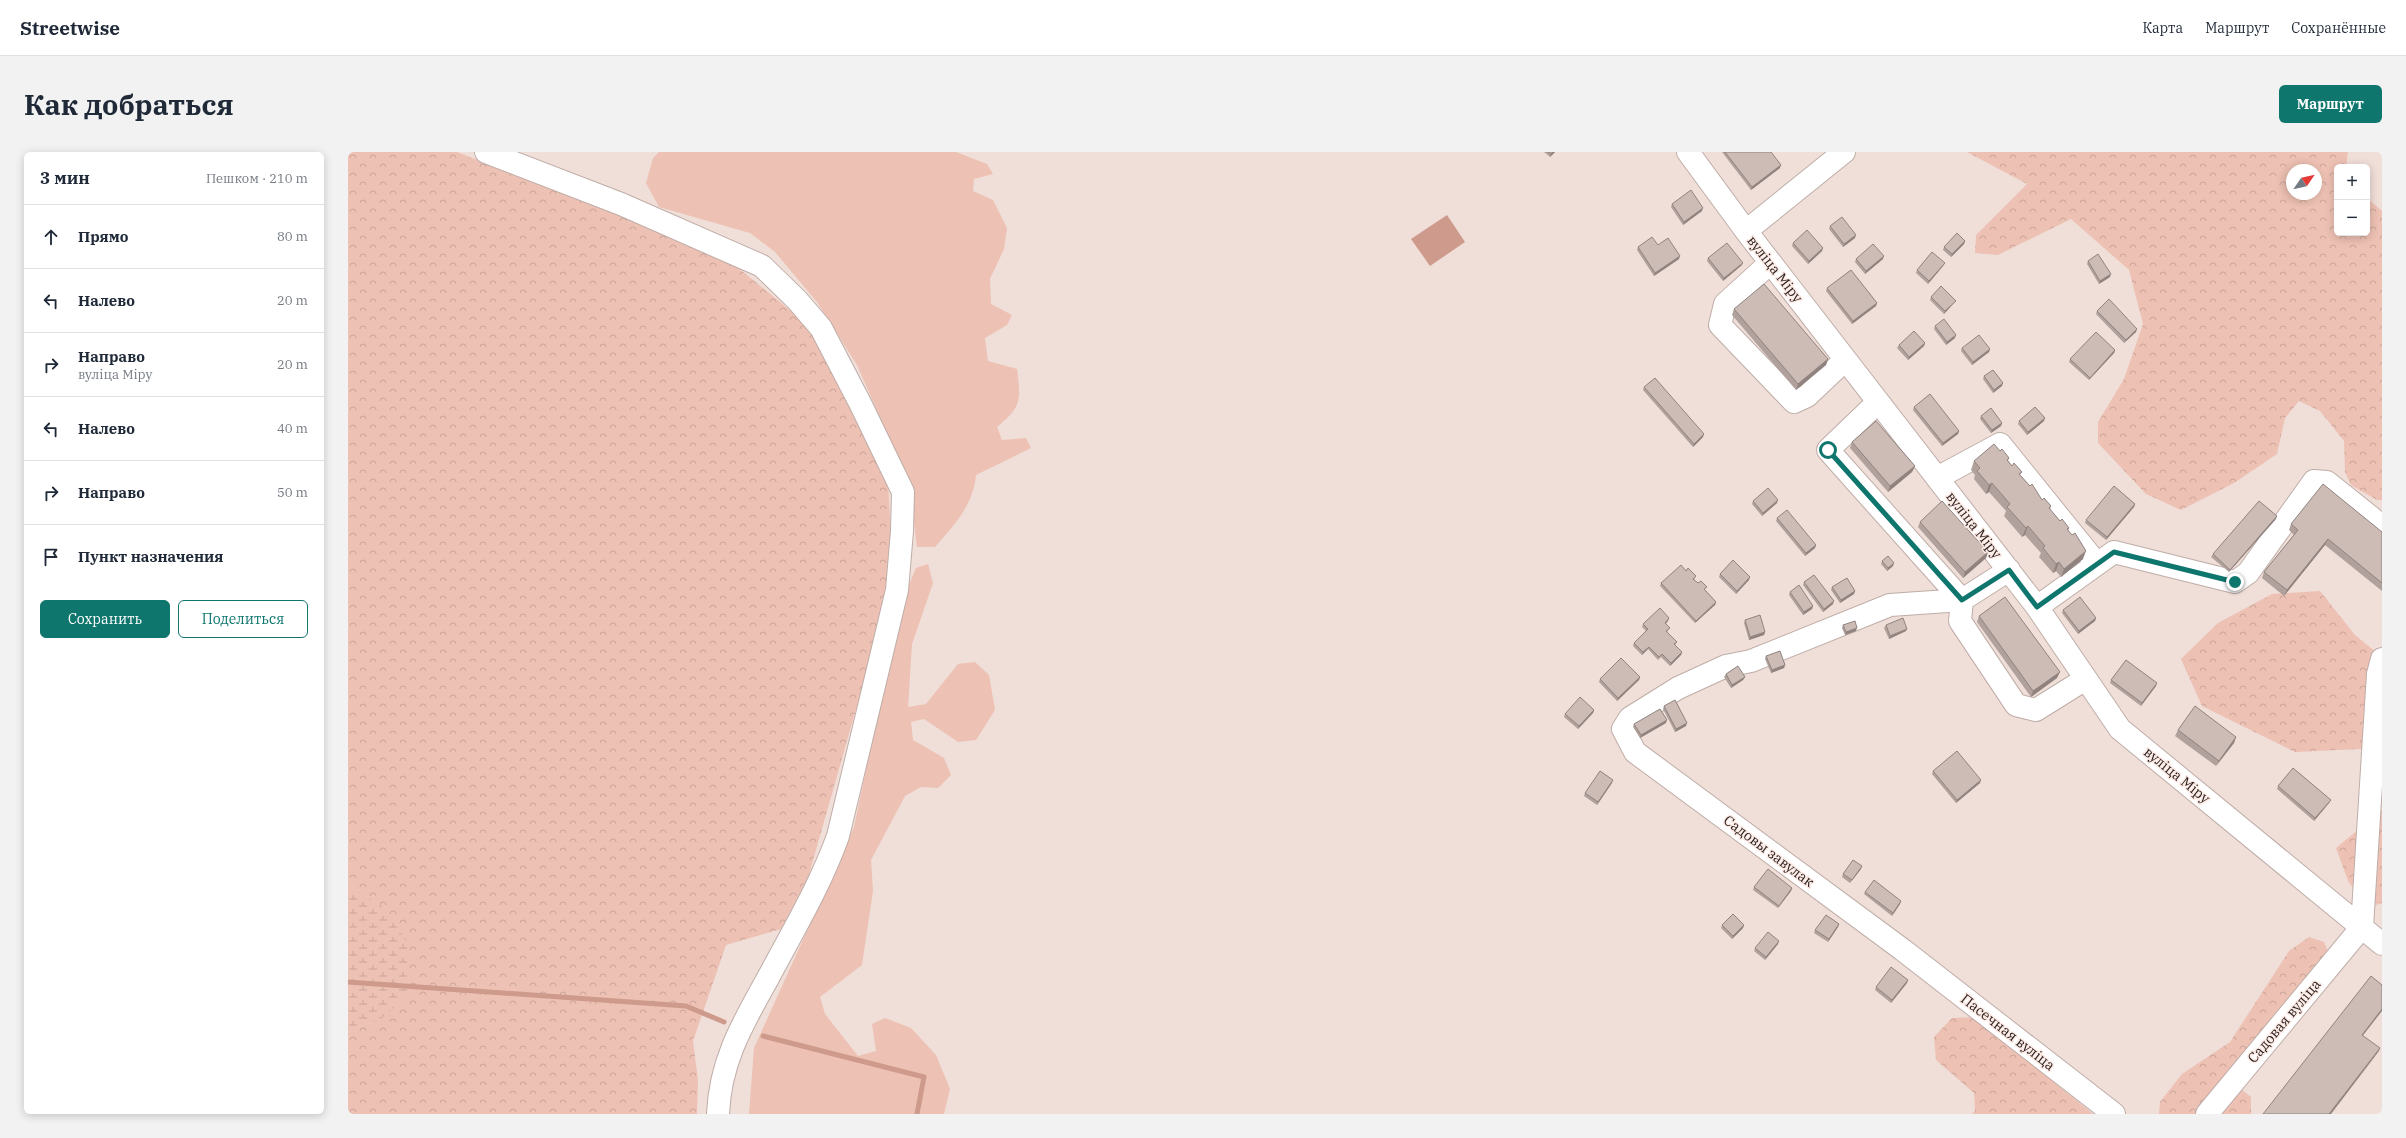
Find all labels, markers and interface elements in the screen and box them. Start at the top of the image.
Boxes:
text: Streetwise [20,16,120,40]
text: Карта [2142,19,2183,37]
text: Маршрут [2205,19,2269,37]
text: Сохранённые [2291,19,2386,37]
button: Маршрут [2279,85,2382,123]
text: Как добраться [24,86,234,123]
north arrow [2286,164,2322,200]
map controls [2334,164,2370,236]
button: + [2334,164,2370,200]
text: 3 мин [40,167,90,189]
text: Пешком · 210 m [206,170,308,187]
button: − [2334,200,2370,236]
icon: ahead [40,226,62,248]
text: Прямо [78,227,129,246]
text: 80 m [277,228,308,245]
street label: вуліца Міру [1743,232,1807,307]
icon: left [40,290,62,312]
text: Налево [78,291,135,310]
text: 20 m [277,292,308,309]
text: Направо [78,347,145,366]
icon: right [40,354,62,376]
text: 20 m [277,356,308,373]
text: вуліца Міру [78,366,152,383]
icon: left [40,418,62,440]
text: Налево [78,419,135,438]
text: 40 m [277,420,308,437]
route start [1819,441,1837,459]
icon: right [40,482,62,504]
text: Направо [78,483,145,502]
text: 50 m [277,484,308,501]
street label: вуліца Міру [1942,488,2006,563]
icon: arrive [40,546,62,568]
text: Пункт назначения [78,547,224,566]
route end [2226,573,2244,591]
button: Сохранить [40,600,170,638]
button: Поделиться [178,600,308,638]
street label: вуліца Міру [2140,743,2214,808]
street label: Садовы завулак [1720,811,1818,891]
street label: Садовая вуліца [2244,975,2325,1067]
street label: Пасечная вуліца [1957,990,2059,1075]

